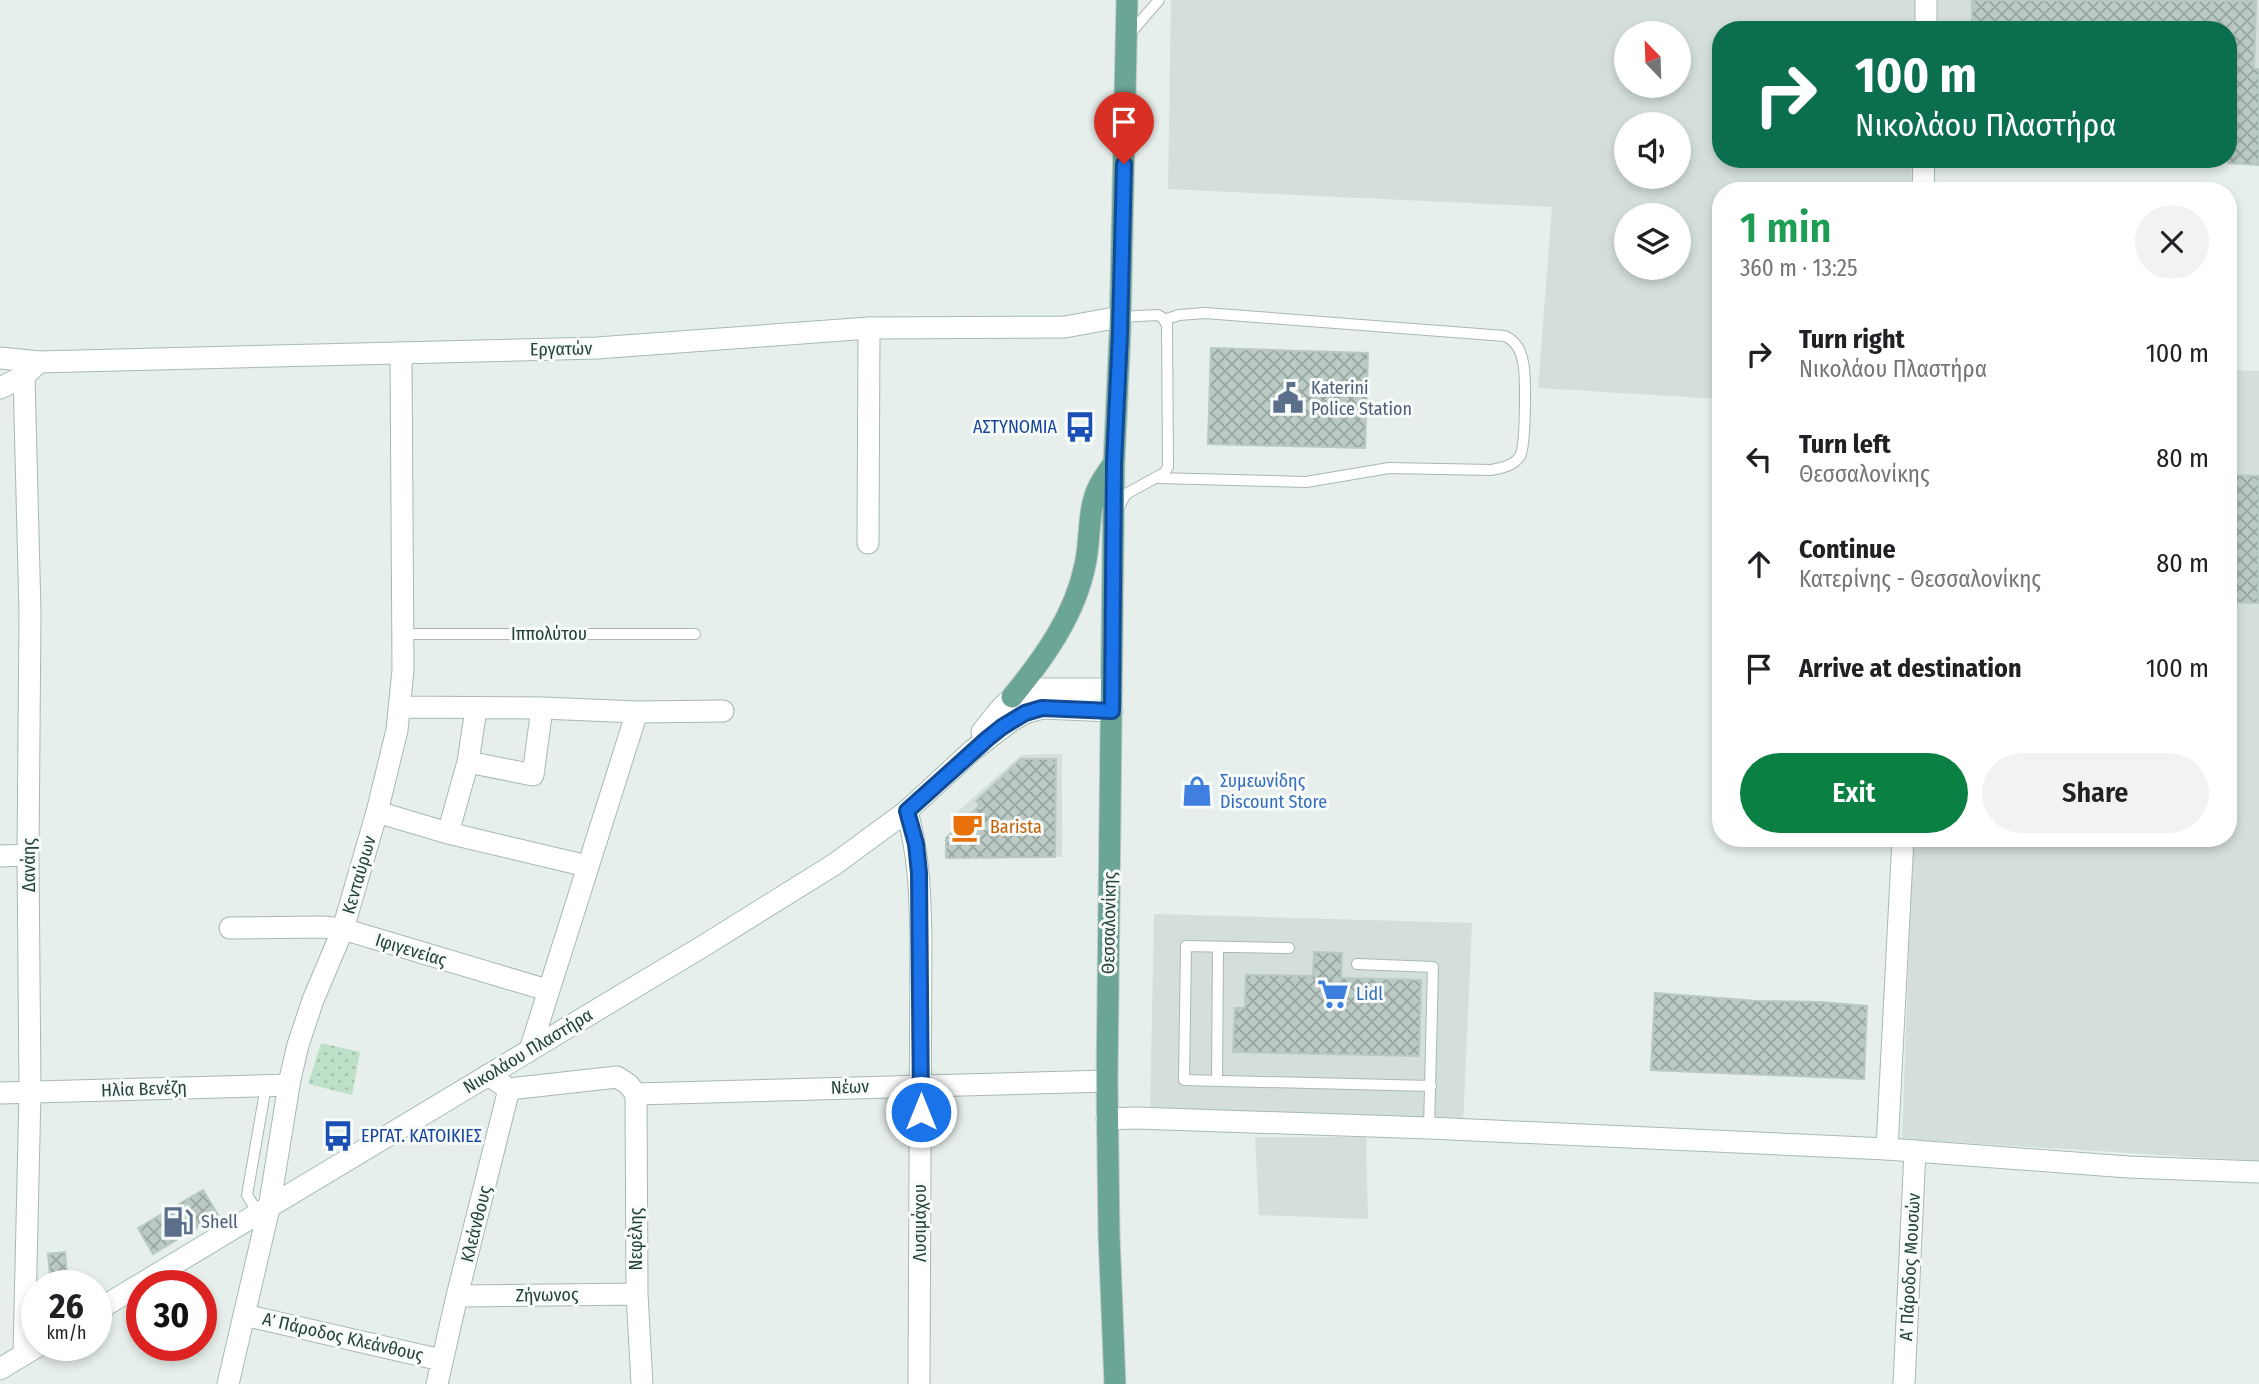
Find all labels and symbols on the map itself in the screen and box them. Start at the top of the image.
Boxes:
north arrow [1614,21,1690,98]
pin [1094,92,1154,164]
street label: Εργατών [530,337,592,361]
place label: Katerini Police Station [1311,377,1412,420]
public building icon: Katerini Police Station [1271,381,1305,415]
bus stop icon: ΑΣΤΥΝΟΜΙΑ [1063,410,1097,444]
place label: ΑΣΤΥΝΟΜΙΑ [973,416,1058,438]
street label: Ιππολύτου [511,623,587,645]
place label: Συμεωνίδης Discount Store [1220,770,1327,813]
shop icon: Συμεωνίδης Discount Store [1180,774,1214,808]
cafe icon: Barista [950,810,984,844]
place label: Barista [990,816,1042,838]
street label: Κενταύρων [337,833,381,917]
street label: Δανάης [18,838,40,892]
street label: Θεσσαλονίκης [1097,871,1121,974]
street label: Ιφιγενείας [373,929,450,971]
supermarket icon: Lidl [1316,977,1350,1011]
place label: Lidl [1356,983,1383,1005]
street label: Νικολάου Πλαστήρα [459,1004,597,1098]
street label: Νέων [830,1075,870,1099]
position arrow [884,1075,958,1149]
street label: Ηλία Βενέζη [101,1077,187,1101]
bus stop icon: ΕΡΓΑΤ. ΚΑΤΟΙΚΙΕΣ [321,1119,355,1153]
place label: ΕΡΓΑΤ. ΚΑΤΟΙΚΙΕΣ [361,1125,482,1147]
street label: Κλεάνθους [456,1183,496,1264]
street label: Λυσιμάχου [909,1184,931,1262]
street label: Α΄ Πάροδος Μουσών [1895,1192,1925,1341]
fuel station icon: Shell [161,1205,195,1239]
street label: Νεφέλης [625,1207,647,1270]
place label: Shell [201,1211,238,1233]
speed limit sign: 30 [126,1270,217,1361]
street label: Ζήνωνος [515,1283,579,1307]
street label: Α΄ Πάροδος Κλεάνθους [260,1308,426,1366]

